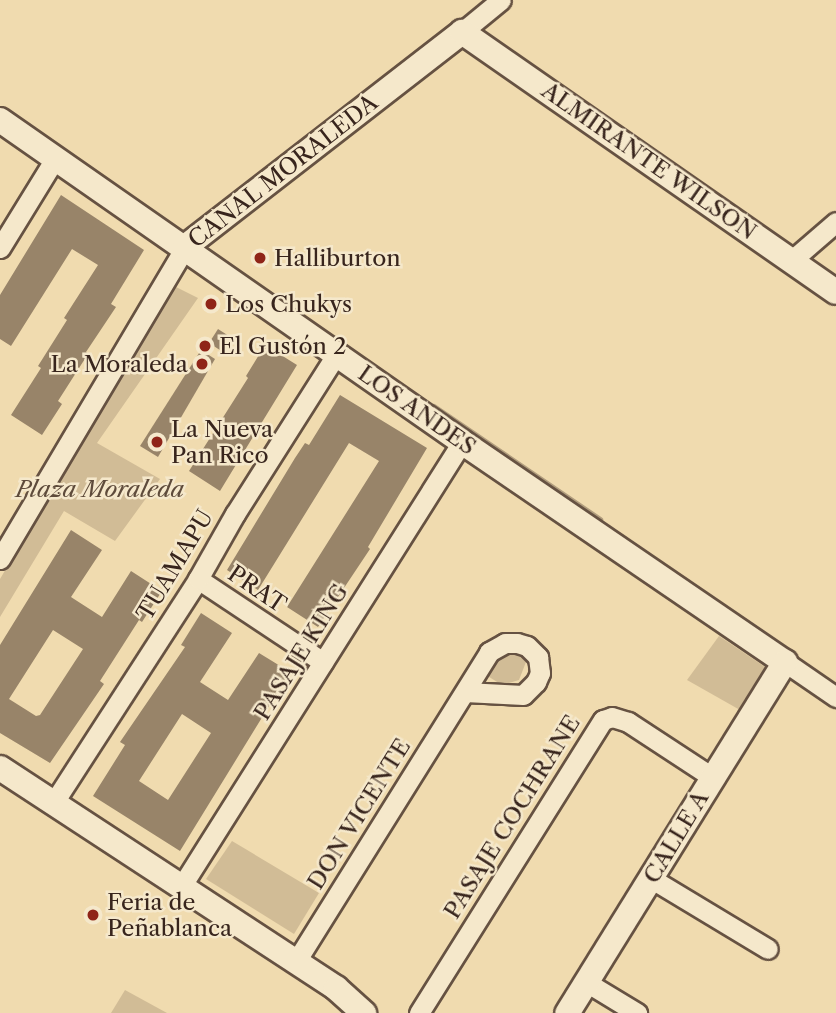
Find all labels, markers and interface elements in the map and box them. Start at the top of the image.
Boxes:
street label: ALMIRANTE WILSON [536,76,762,246]
street label: CANAL MORALEDA [183,88,383,254]
place label: Halliburton [274,244,401,272]
marker: Halliburton [252,250,268,266]
place label: Los Chukys [225,290,352,318]
marker: Los Chukys [203,296,219,312]
place label: El Gustón 2 [219,332,346,360]
marker: El Gustón 2 [197,338,213,354]
place label: La Moraleda [50,350,188,378]
marker: La Moraleda [194,356,210,372]
street label: LOS ANDES [352,359,482,461]
place label: La Nueva Pan Rico [171,415,273,469]
marker: La Nueva Pan Rico [149,434,165,450]
park label: Plaza Moraleda [16,475,184,503]
street label: TUAMAPU [131,505,219,625]
street label: PRAT [223,560,291,618]
street label: PASAJE KING [248,579,354,725]
street label: PASAJE COCHRANE [438,710,586,924]
street label: DON VICENTE [301,733,417,895]
street label: CALLE A [637,785,715,889]
place label: Feria de Peñablanca [107,888,232,942]
marker: Feria de Peñablanca [85,907,101,923]

